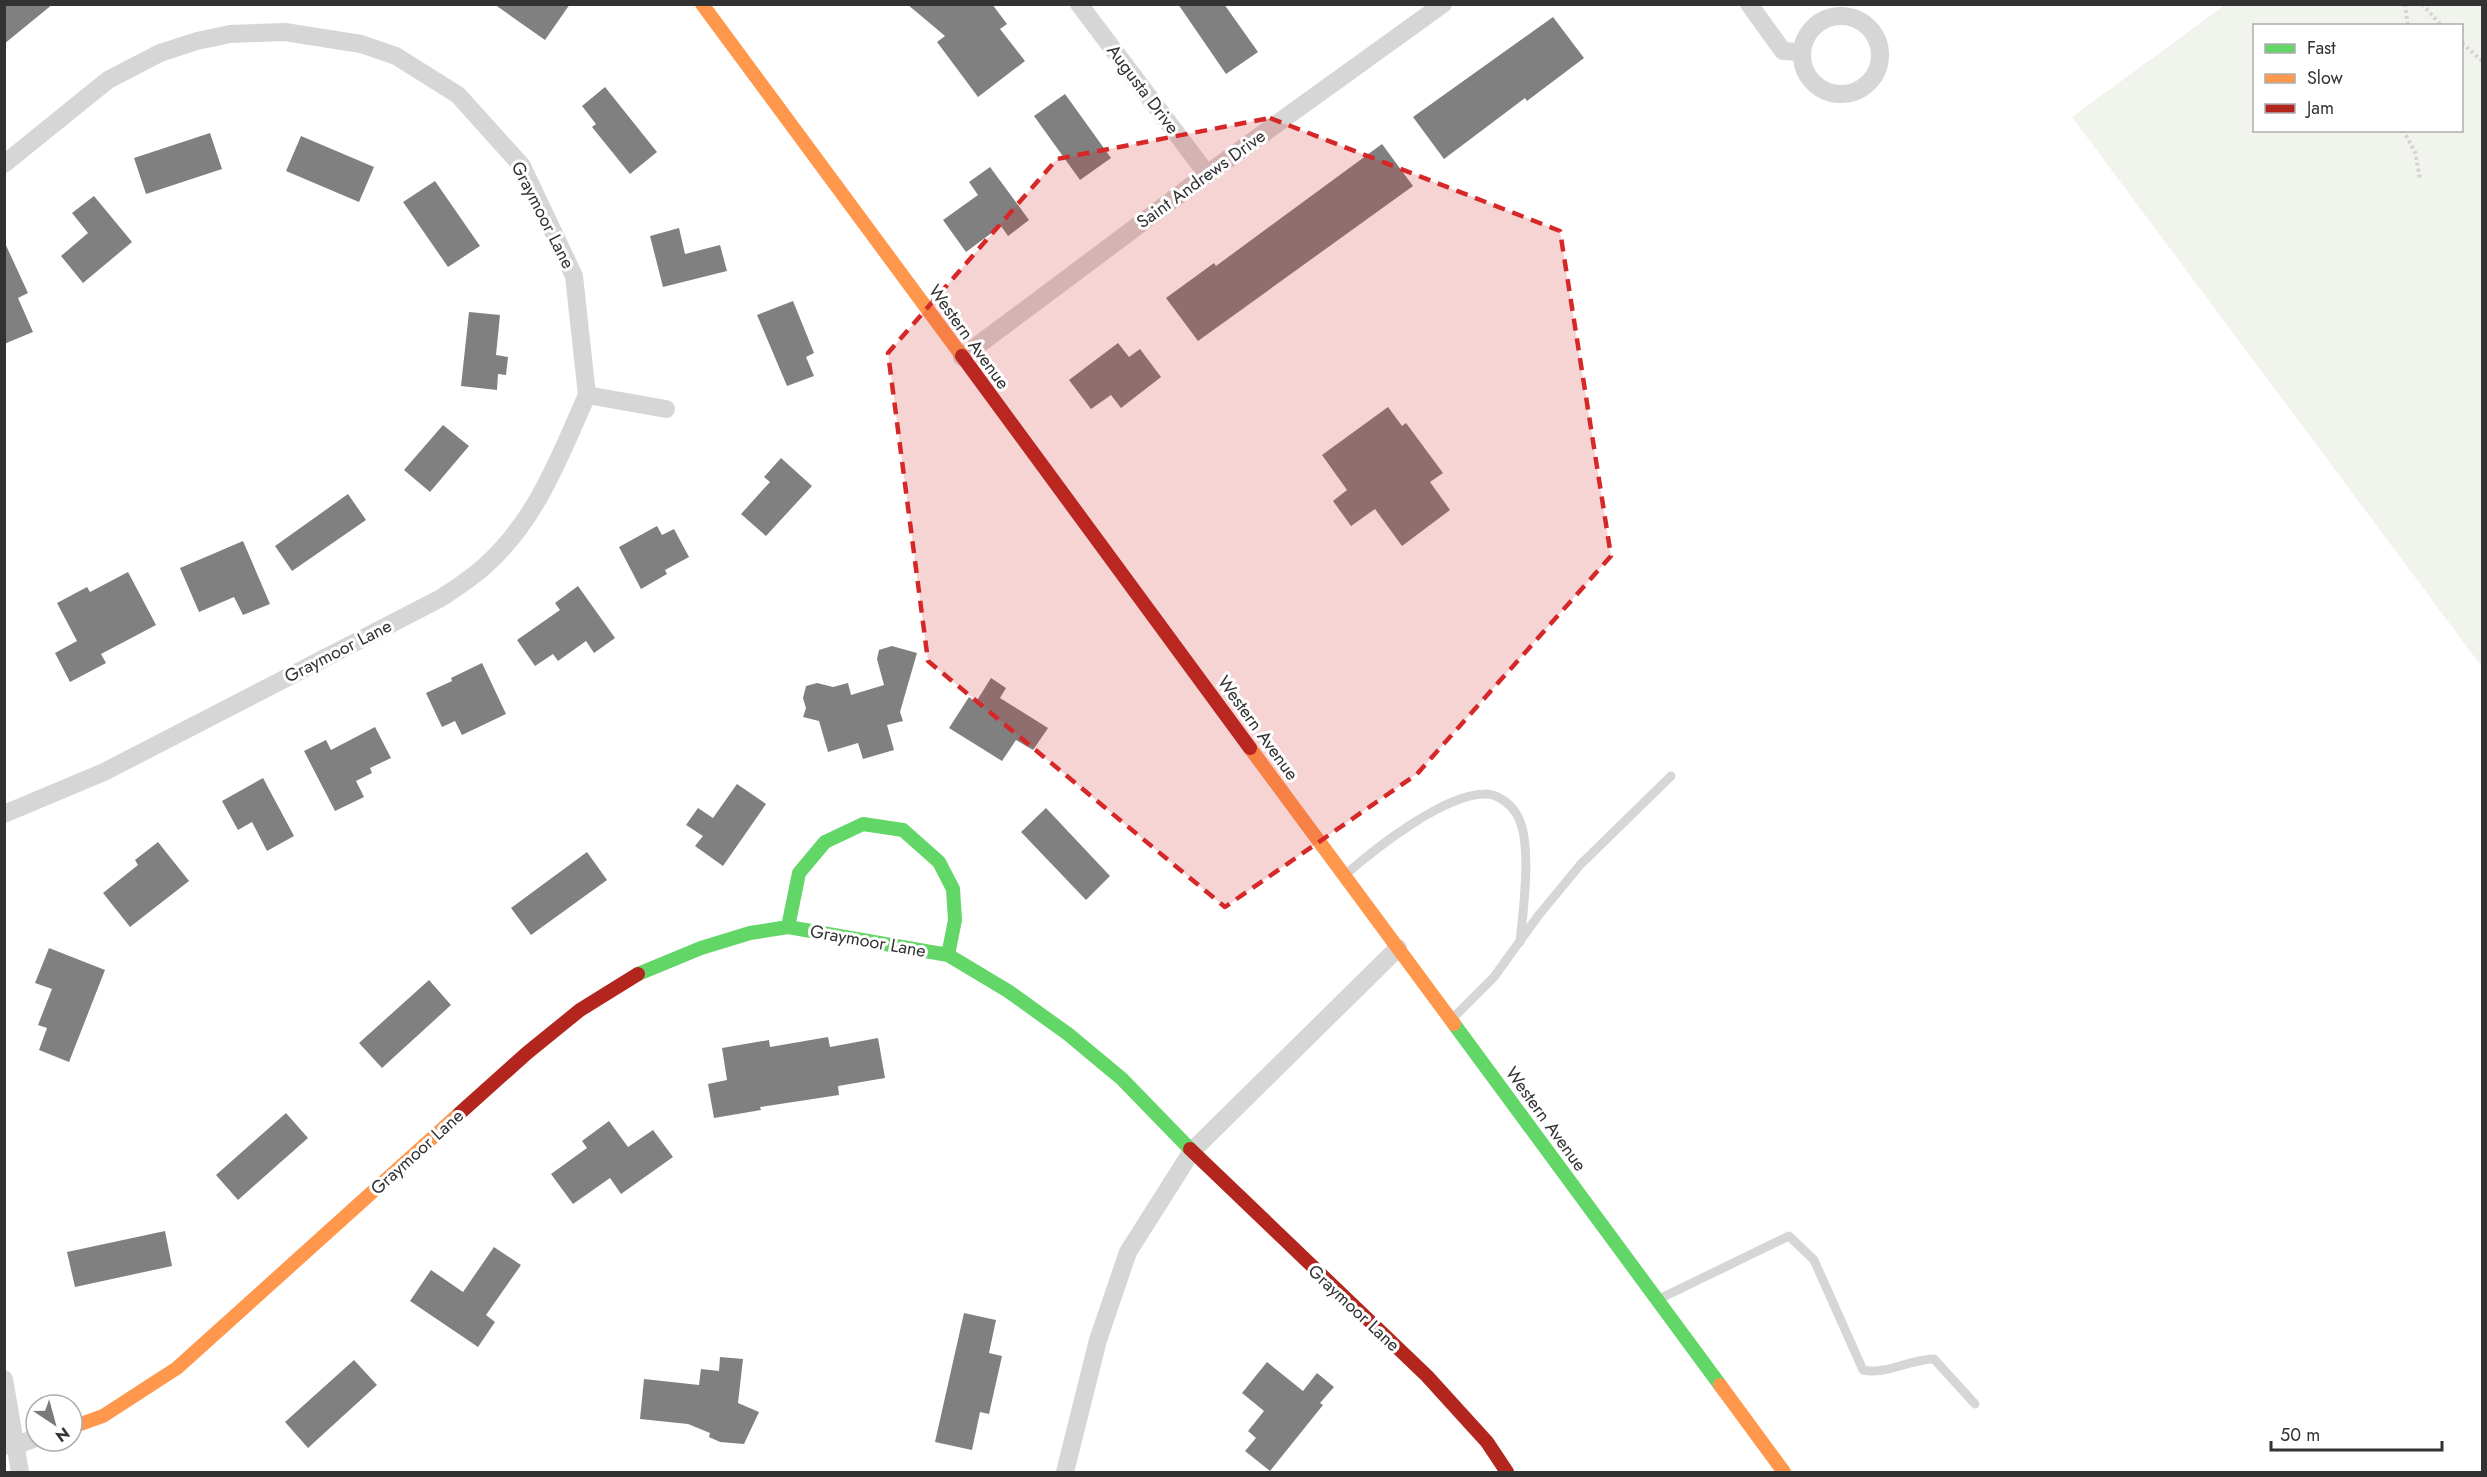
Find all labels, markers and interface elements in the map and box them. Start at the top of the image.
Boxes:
legend [2253,24,2463,132]
text: Fast [2307,35,2336,61]
street label: Augusta Drive [1101,39,1185,139]
text: Slow [2307,65,2344,91]
text: Jam [2305,95,2334,121]
street label: Saint Andrews Drive [1131,123,1271,235]
street label: Graymoor Lane [505,157,581,273]
street label: Western Avenue [922,279,1016,395]
street label: Graymoor Lane [280,613,396,689]
street label: Western Avenue [1211,670,1305,786]
street label: Graymoor Lane [808,918,928,964]
street label: Western Avenue [1499,1061,1593,1177]
street label: Graymoor Lane [365,1103,469,1201]
street label: Graymoor Lane [1302,1258,1406,1358]
north arrow [24,1393,84,1453]
scale bar [2271,1414,2442,1452]
text: N [51,1422,74,1448]
text: 50 m [2280,1422,2320,1448]

